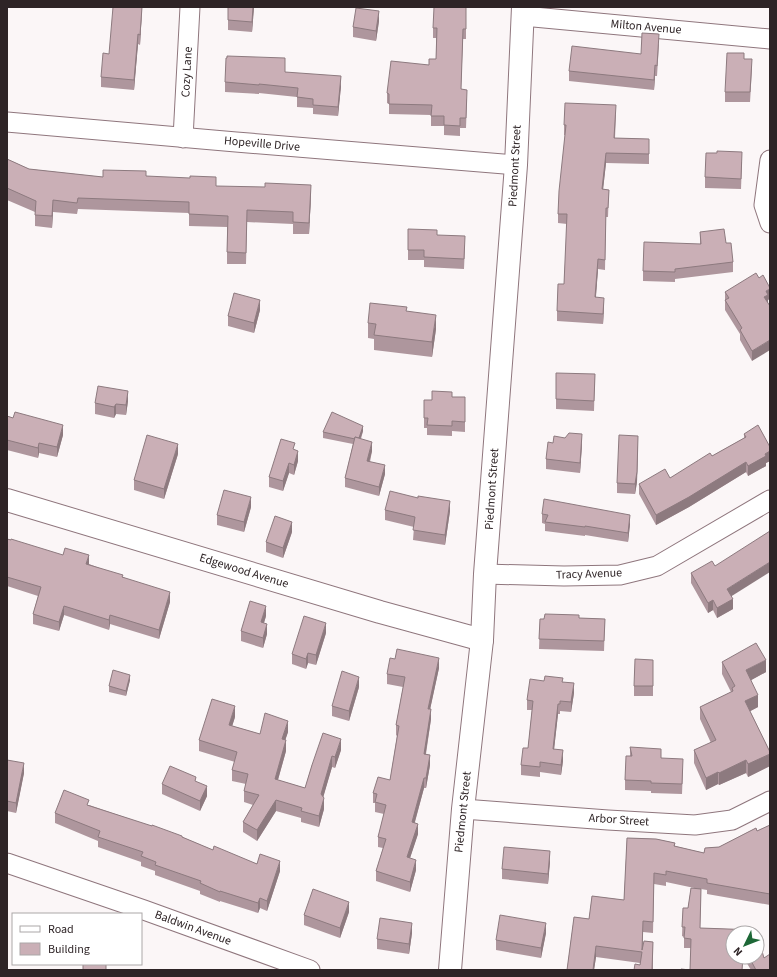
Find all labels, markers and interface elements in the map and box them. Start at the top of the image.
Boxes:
street label: Milton Avenue [610,15,682,39]
street label: Cozy Lane [177,46,197,98]
street label: Piedmont Street [504,125,526,207]
street label: Hopeville Drive [223,132,301,156]
street label: Piedmont Street [481,448,503,530]
street label: Edgewood Avenue [197,549,291,593]
street label: Tracy Avenue [556,564,622,584]
street label: Piedmont Street [450,770,476,854]
street label: Arbor Street [588,809,650,831]
street label: Baldwin Avenue [152,906,234,950]
legend [12,913,142,965]
text: Road [48,921,74,938]
north arrow [725,925,765,965]
text: Building [48,941,90,958]
text: N [730,944,746,959]

